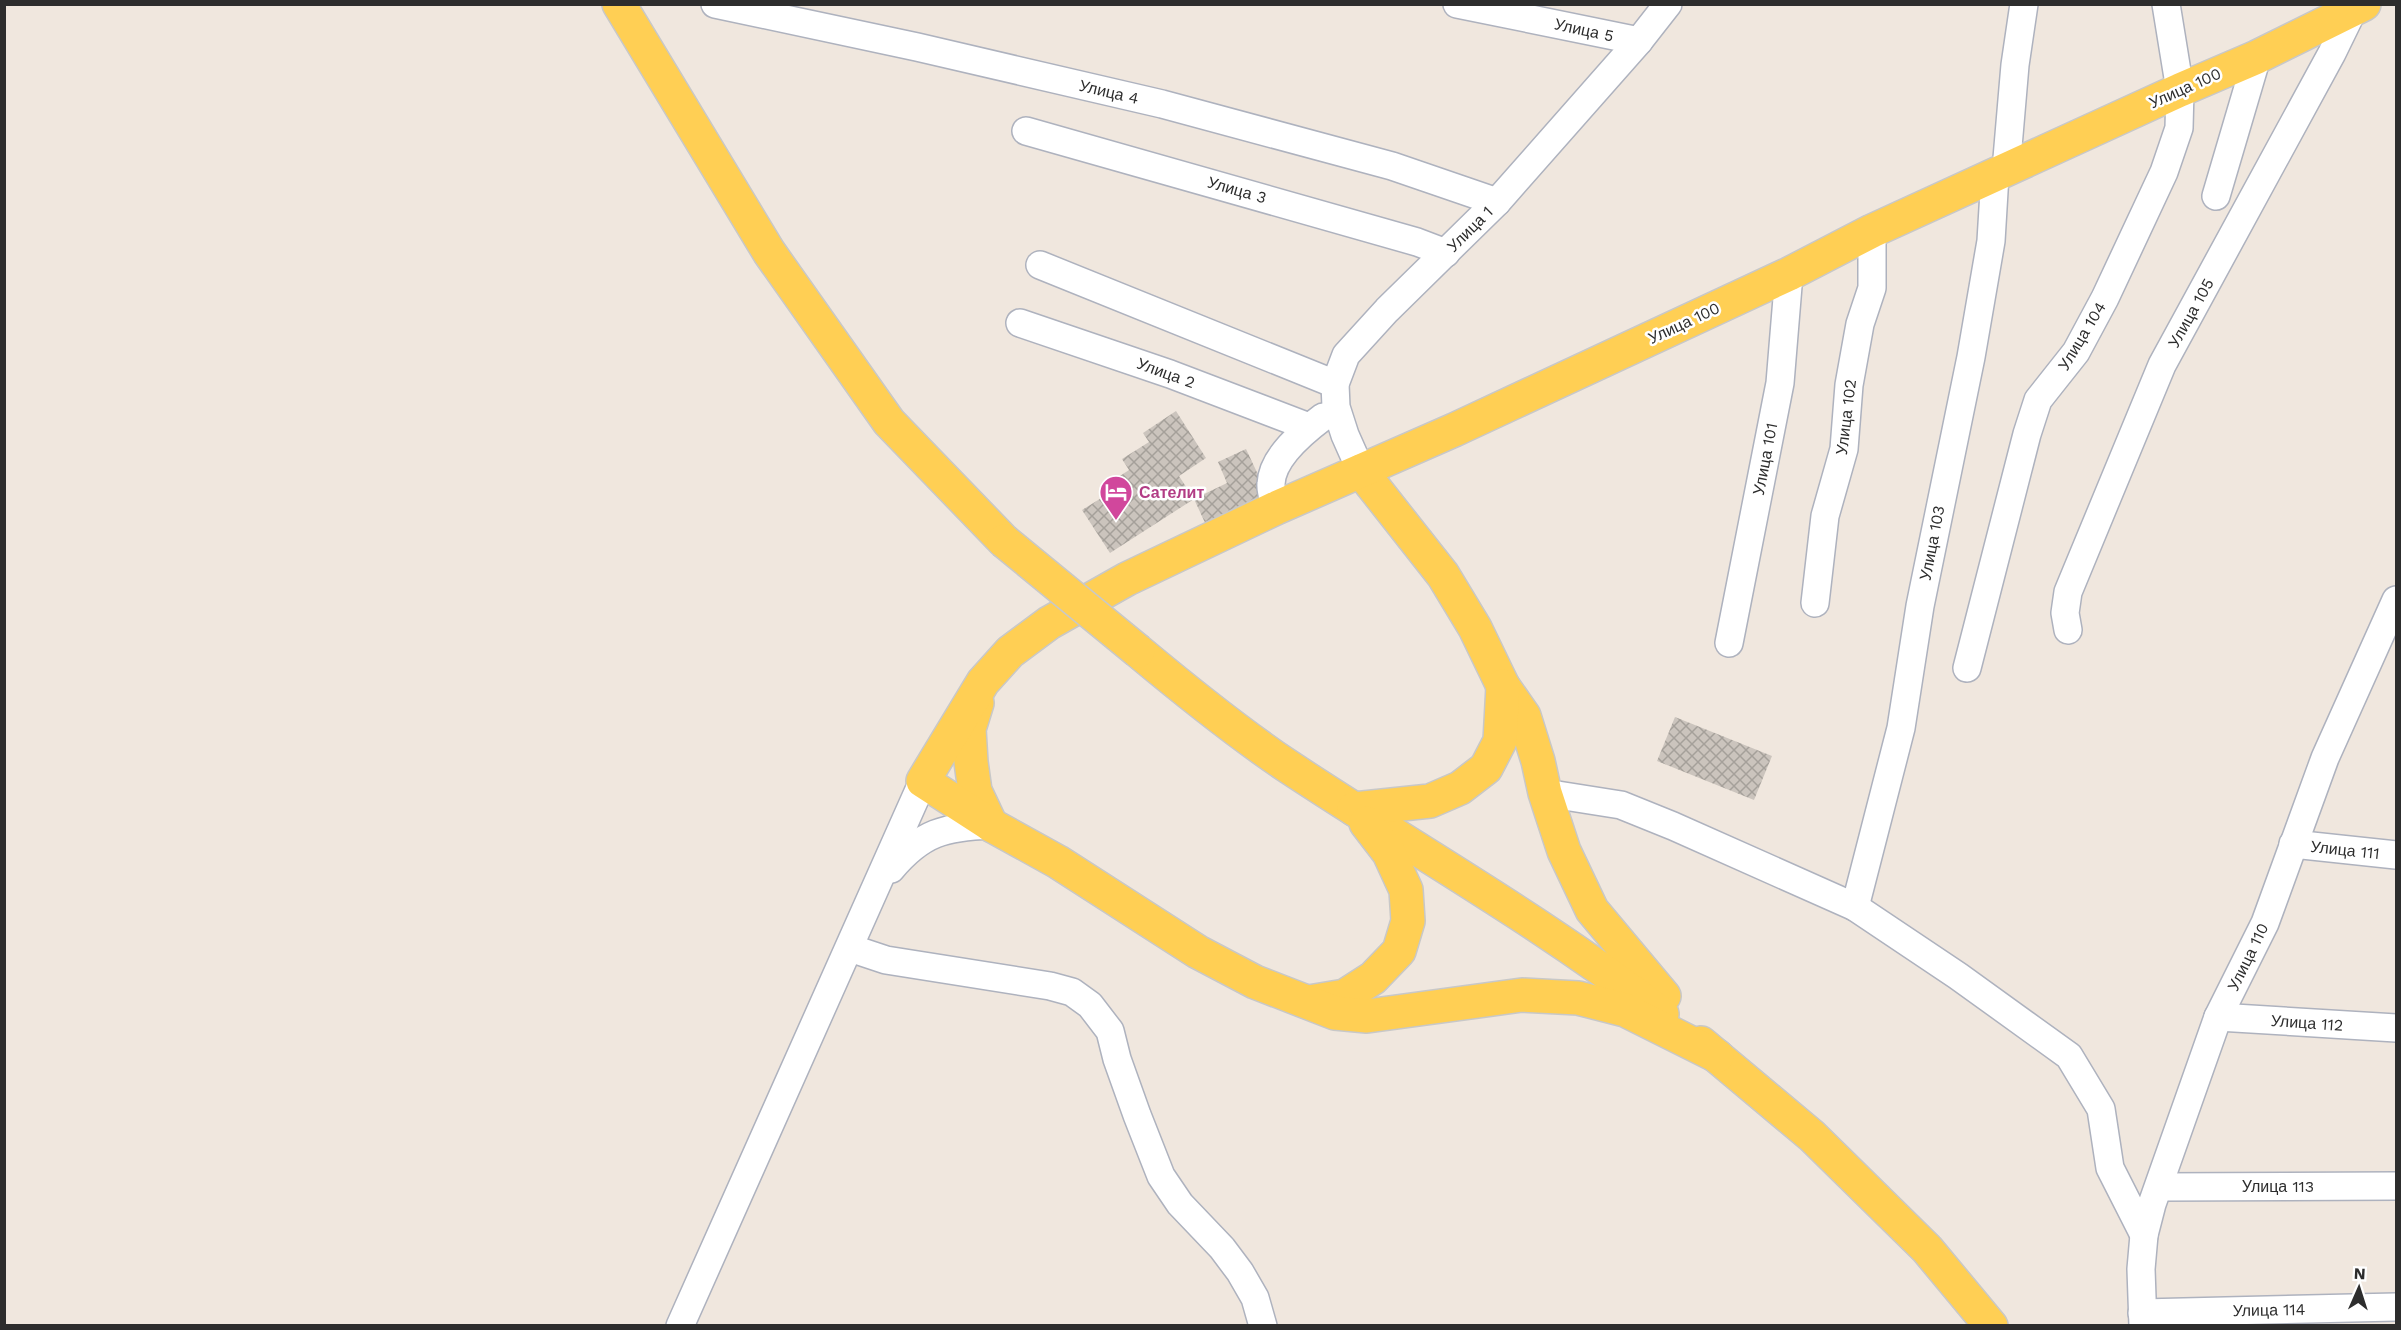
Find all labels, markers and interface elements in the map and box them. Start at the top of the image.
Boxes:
street label: Улица 5 [1553,14,1615,46]
street label: Улица 100 [2146,64,2224,112]
street label: Улица 4 [1077,76,1141,108]
street label: Улица 3 [1205,173,1269,207]
street label: Улица 1 [1443,202,1497,256]
street label: Улица 105 [2164,275,2218,351]
street label: Улица 100 [1645,298,1723,348]
street label: Улица 104 [2054,298,2110,374]
street label: Улица 2 [1134,354,1198,392]
street label: Улица 102 [1832,378,1860,456]
street label: Улица 101 [1749,421,1781,497]
hotel icon: Сателит [1098,474,1134,521]
place label: Сателит [1139,483,1204,502]
street label: Улица 103 [1915,504,1949,582]
street label: Улица 111 [2310,837,2380,863]
street label: Улица 110 [2223,920,2273,994]
street label: Улица 112 [2270,1011,2344,1035]
street label: Улица 113 [2242,1177,2314,1196]
north arrow [2329,1258,2389,1318]
text: N [2353,1264,2366,1283]
street label: Улица 114 [2232,1300,2306,1320]

